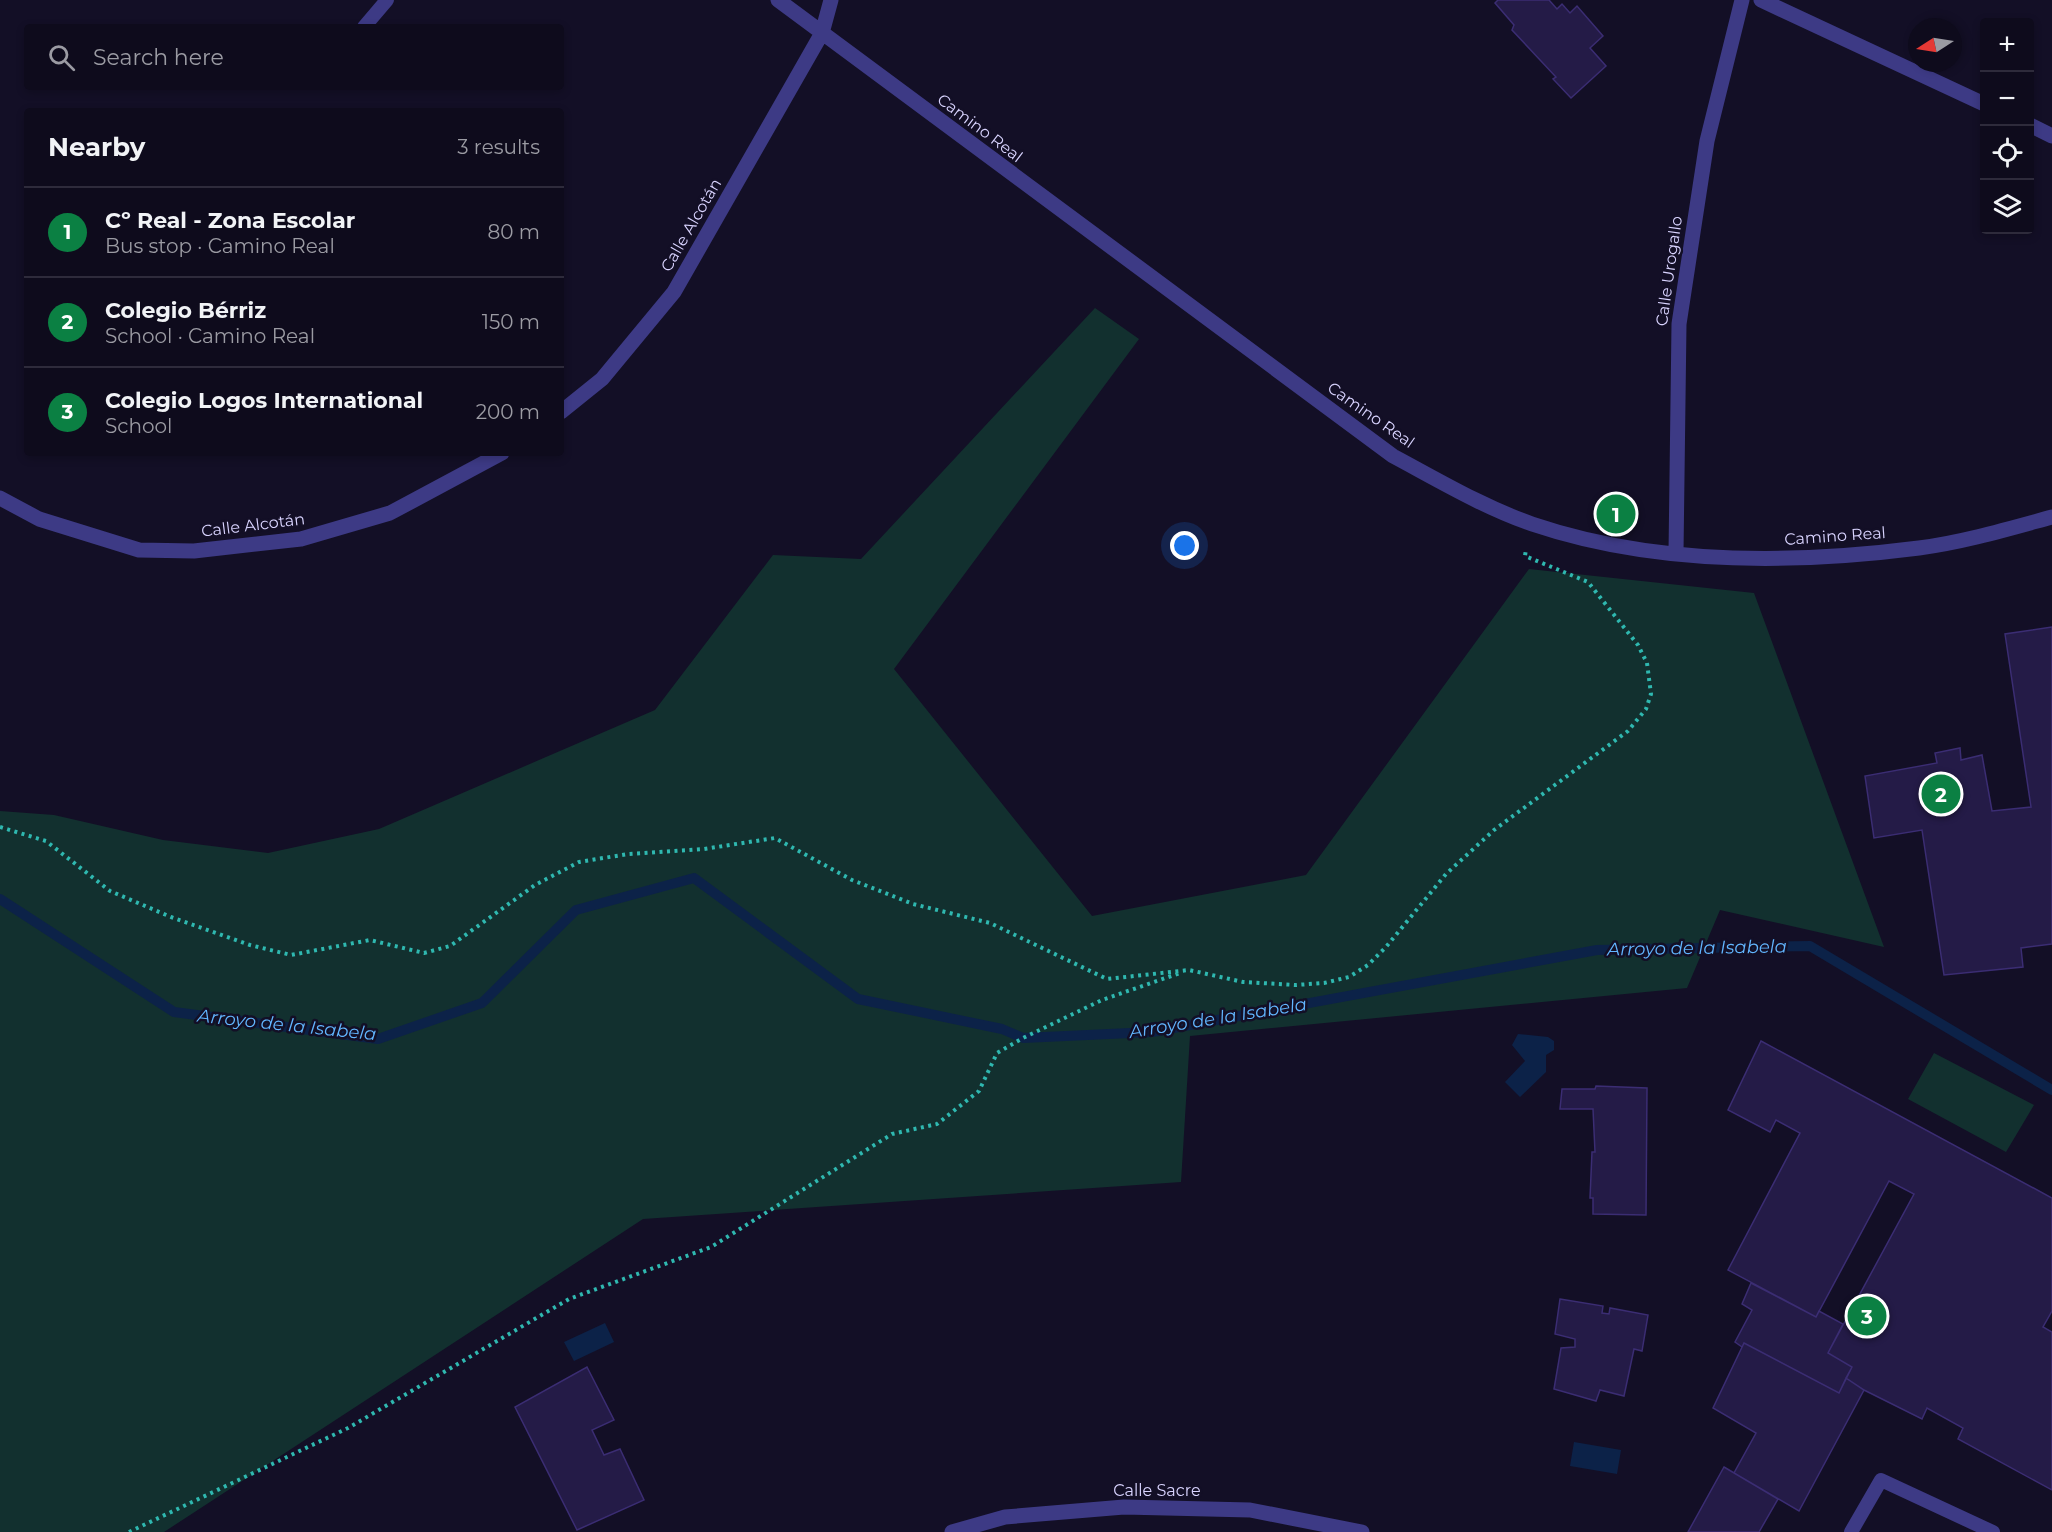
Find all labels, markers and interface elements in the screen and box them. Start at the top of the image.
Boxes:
north arrow [1908,18,1962,72]
map controls [1980,18,2034,234]
button: + [1980,18,2034,72]
search box [24,24,564,90]
icon: search [45,41,78,74]
text: Search here [93,44,224,71]
button: − [1980,72,2034,126]
street label: Camino Real [934,90,1026,166]
button: locate [1980,126,2034,180]
text: Nearby [48,131,145,163]
text: 3 results [457,135,540,159]
street label: Calle Alcotán [657,175,725,275]
button: layers [1980,180,2034,234]
text: Cº Real - Zona Escolar [105,207,355,234]
street label: Calle Urogallo [1652,215,1686,327]
text: 1 [64,220,71,244]
text: 80 m [488,220,540,244]
text: Bus stop · Camino Real [105,234,335,258]
text: Colegio Bérriz [105,297,266,324]
text: 2 [62,310,73,334]
text: 150 m [482,310,540,334]
text: School · Camino Real [105,324,315,348]
street label: Camino Real [1324,378,1418,452]
text: Colegio Logos International [105,387,423,414]
text: 3 [62,400,73,424]
text: 200 m [476,400,540,424]
text: School [105,414,172,438]
pin: 1 [1596,492,1636,536]
street label: Calle Alcotán [200,509,306,541]
street label: Camino Real [1784,523,1886,549]
your location [1170,531,1199,560]
pin: 2 [1922,772,1960,816]
water label: Arroyo de la Isabela [1606,935,1787,961]
water label: Arroyo de la Isabela [1127,993,1308,1043]
water label: Arroyo de la Isabela [196,1005,377,1045]
pin: 3 [1848,1294,1886,1338]
street label: Calle Sacre [1113,1481,1201,1500]

